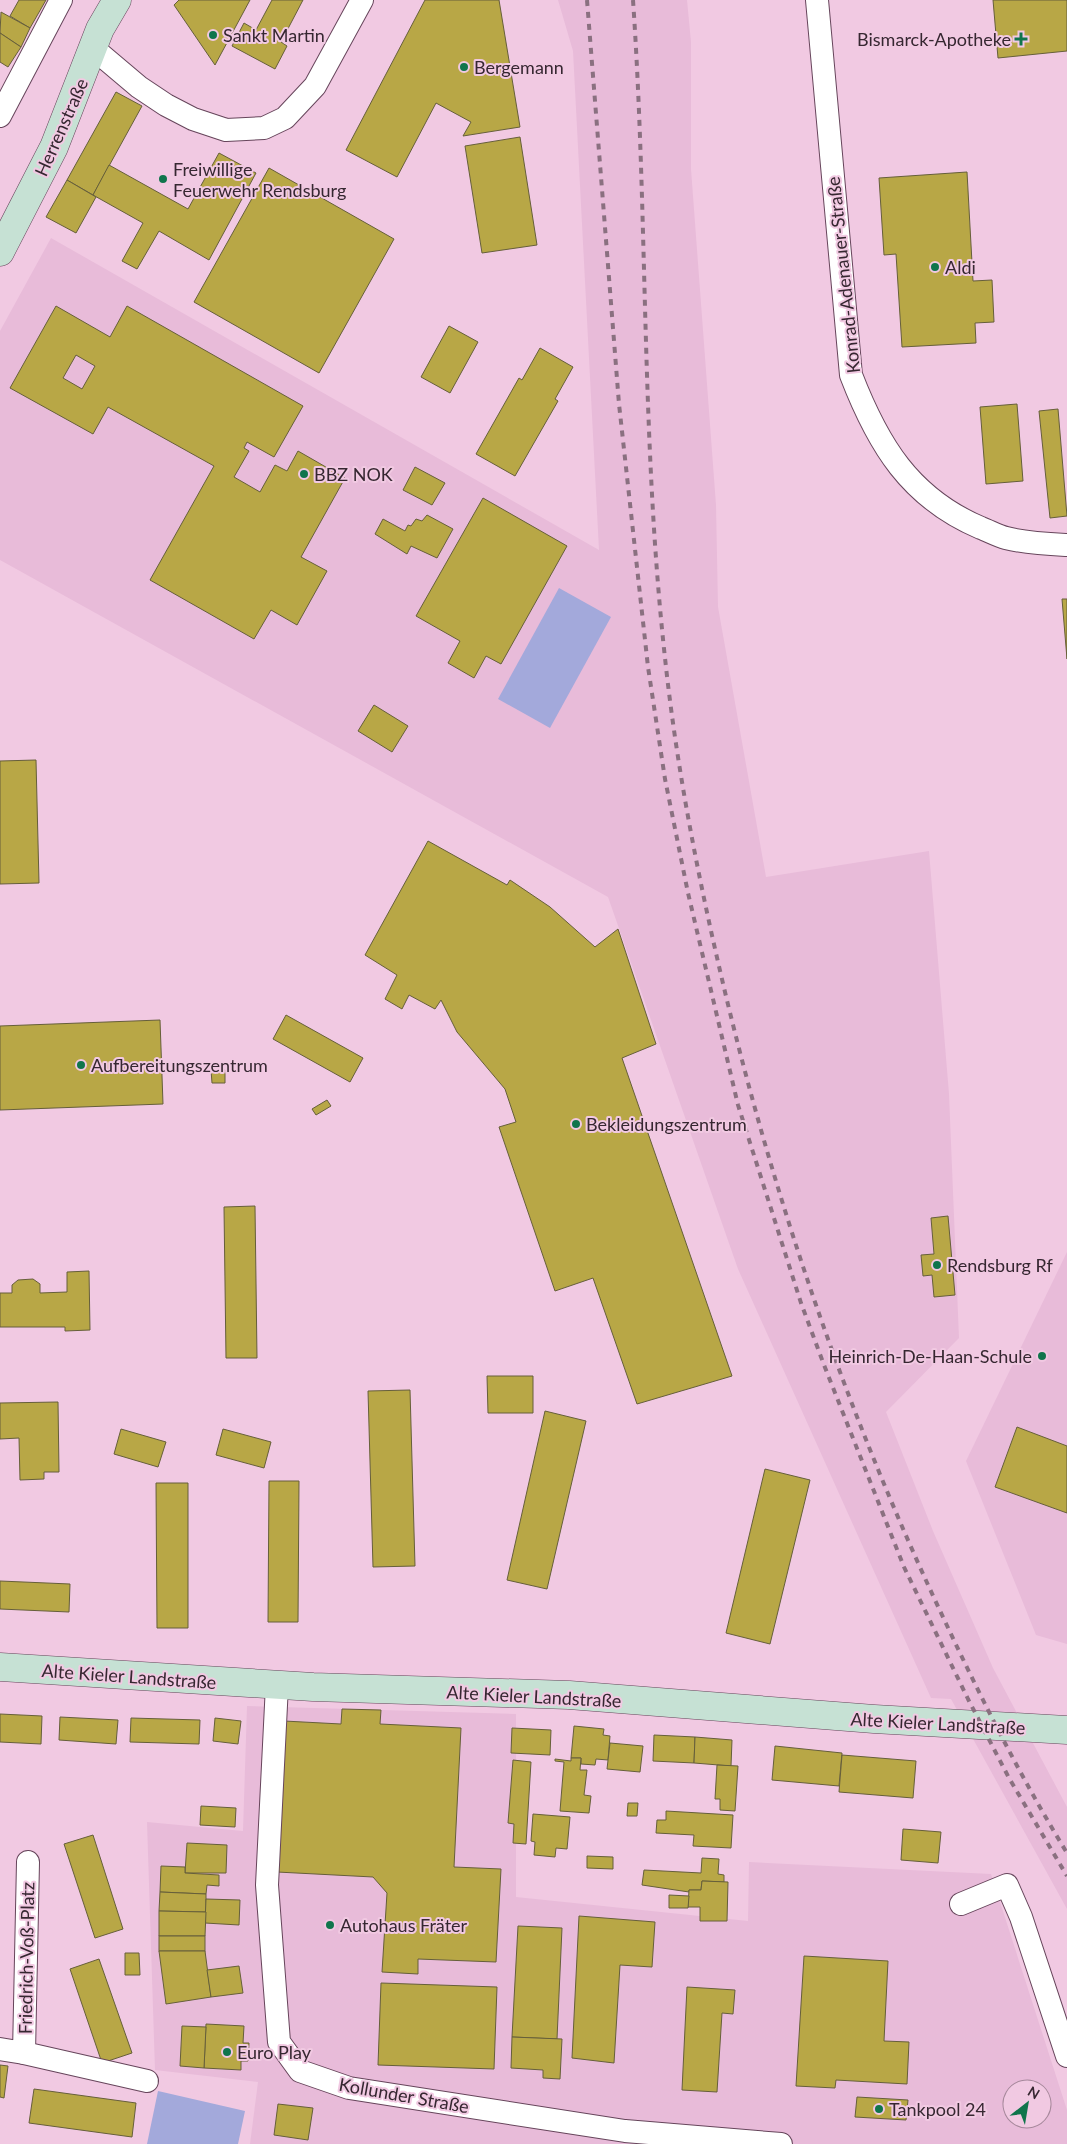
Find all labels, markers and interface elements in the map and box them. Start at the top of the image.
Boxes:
place label: Sankt Martin [223,24,325,46]
place label: Bismarck-Apotheke [857,28,1011,50]
marker: Sankt Martin [207,29,219,41]
marker: Bismarck-Apotheke [1015,33,1027,45]
place label: Bergemann [474,56,564,78]
marker: Bergemann [458,61,470,73]
street label: Herrenstraße [30,75,92,179]
place label: Freiwillige Feuerwehr Rendsburg [173,158,346,201]
marker: Freiwillige Feuerwehr Rendsburg [157,173,169,185]
street label: Konrad-Adenauer-Straße [822,176,864,374]
place label: Aldi [945,256,976,278]
marker: Aldi [929,261,941,273]
place label: BBZ NOK [314,463,393,485]
marker: BBZ NOK [298,468,310,480]
place label: Aufbereitungszentrum [91,1054,268,1076]
marker: Aufbereitungszentrum [75,1059,87,1071]
place label: Bekleidungszentrum [586,1113,747,1135]
marker: Bekleidungszentrum [570,1118,582,1130]
place label: Rendsburg Rf [947,1254,1054,1276]
marker: Rendsburg Rf [931,1259,943,1271]
place label: Heinrich-De-Haan-Schule [828,1345,1032,1367]
marker: Heinrich-De-Haan-Schule [1036,1350,1048,1362]
street label: Alte Kieler Landstraße [41,1659,217,1693]
street label: Alte Kieler Landstraße [446,1680,622,1712]
street label: Alte Kieler Landstraße [850,1707,1026,1739]
street label: Friedrich-Voß-Platz [14,1882,38,2034]
place label: Autohaus Fräter [340,1914,468,1936]
marker: Autohaus Fräter [324,1919,336,1931]
place label: Euro Play [237,2041,312,2063]
marker: Euro Play [221,2046,233,2058]
street label: Kollunder Straße [337,2073,471,2117]
north arrow [1002,2079,1052,2129]
text: N [1025,2082,1043,2102]
place label: Tankpool 24 [889,2098,986,2120]
marker: Tankpool 24 [873,2103,885,2115]

